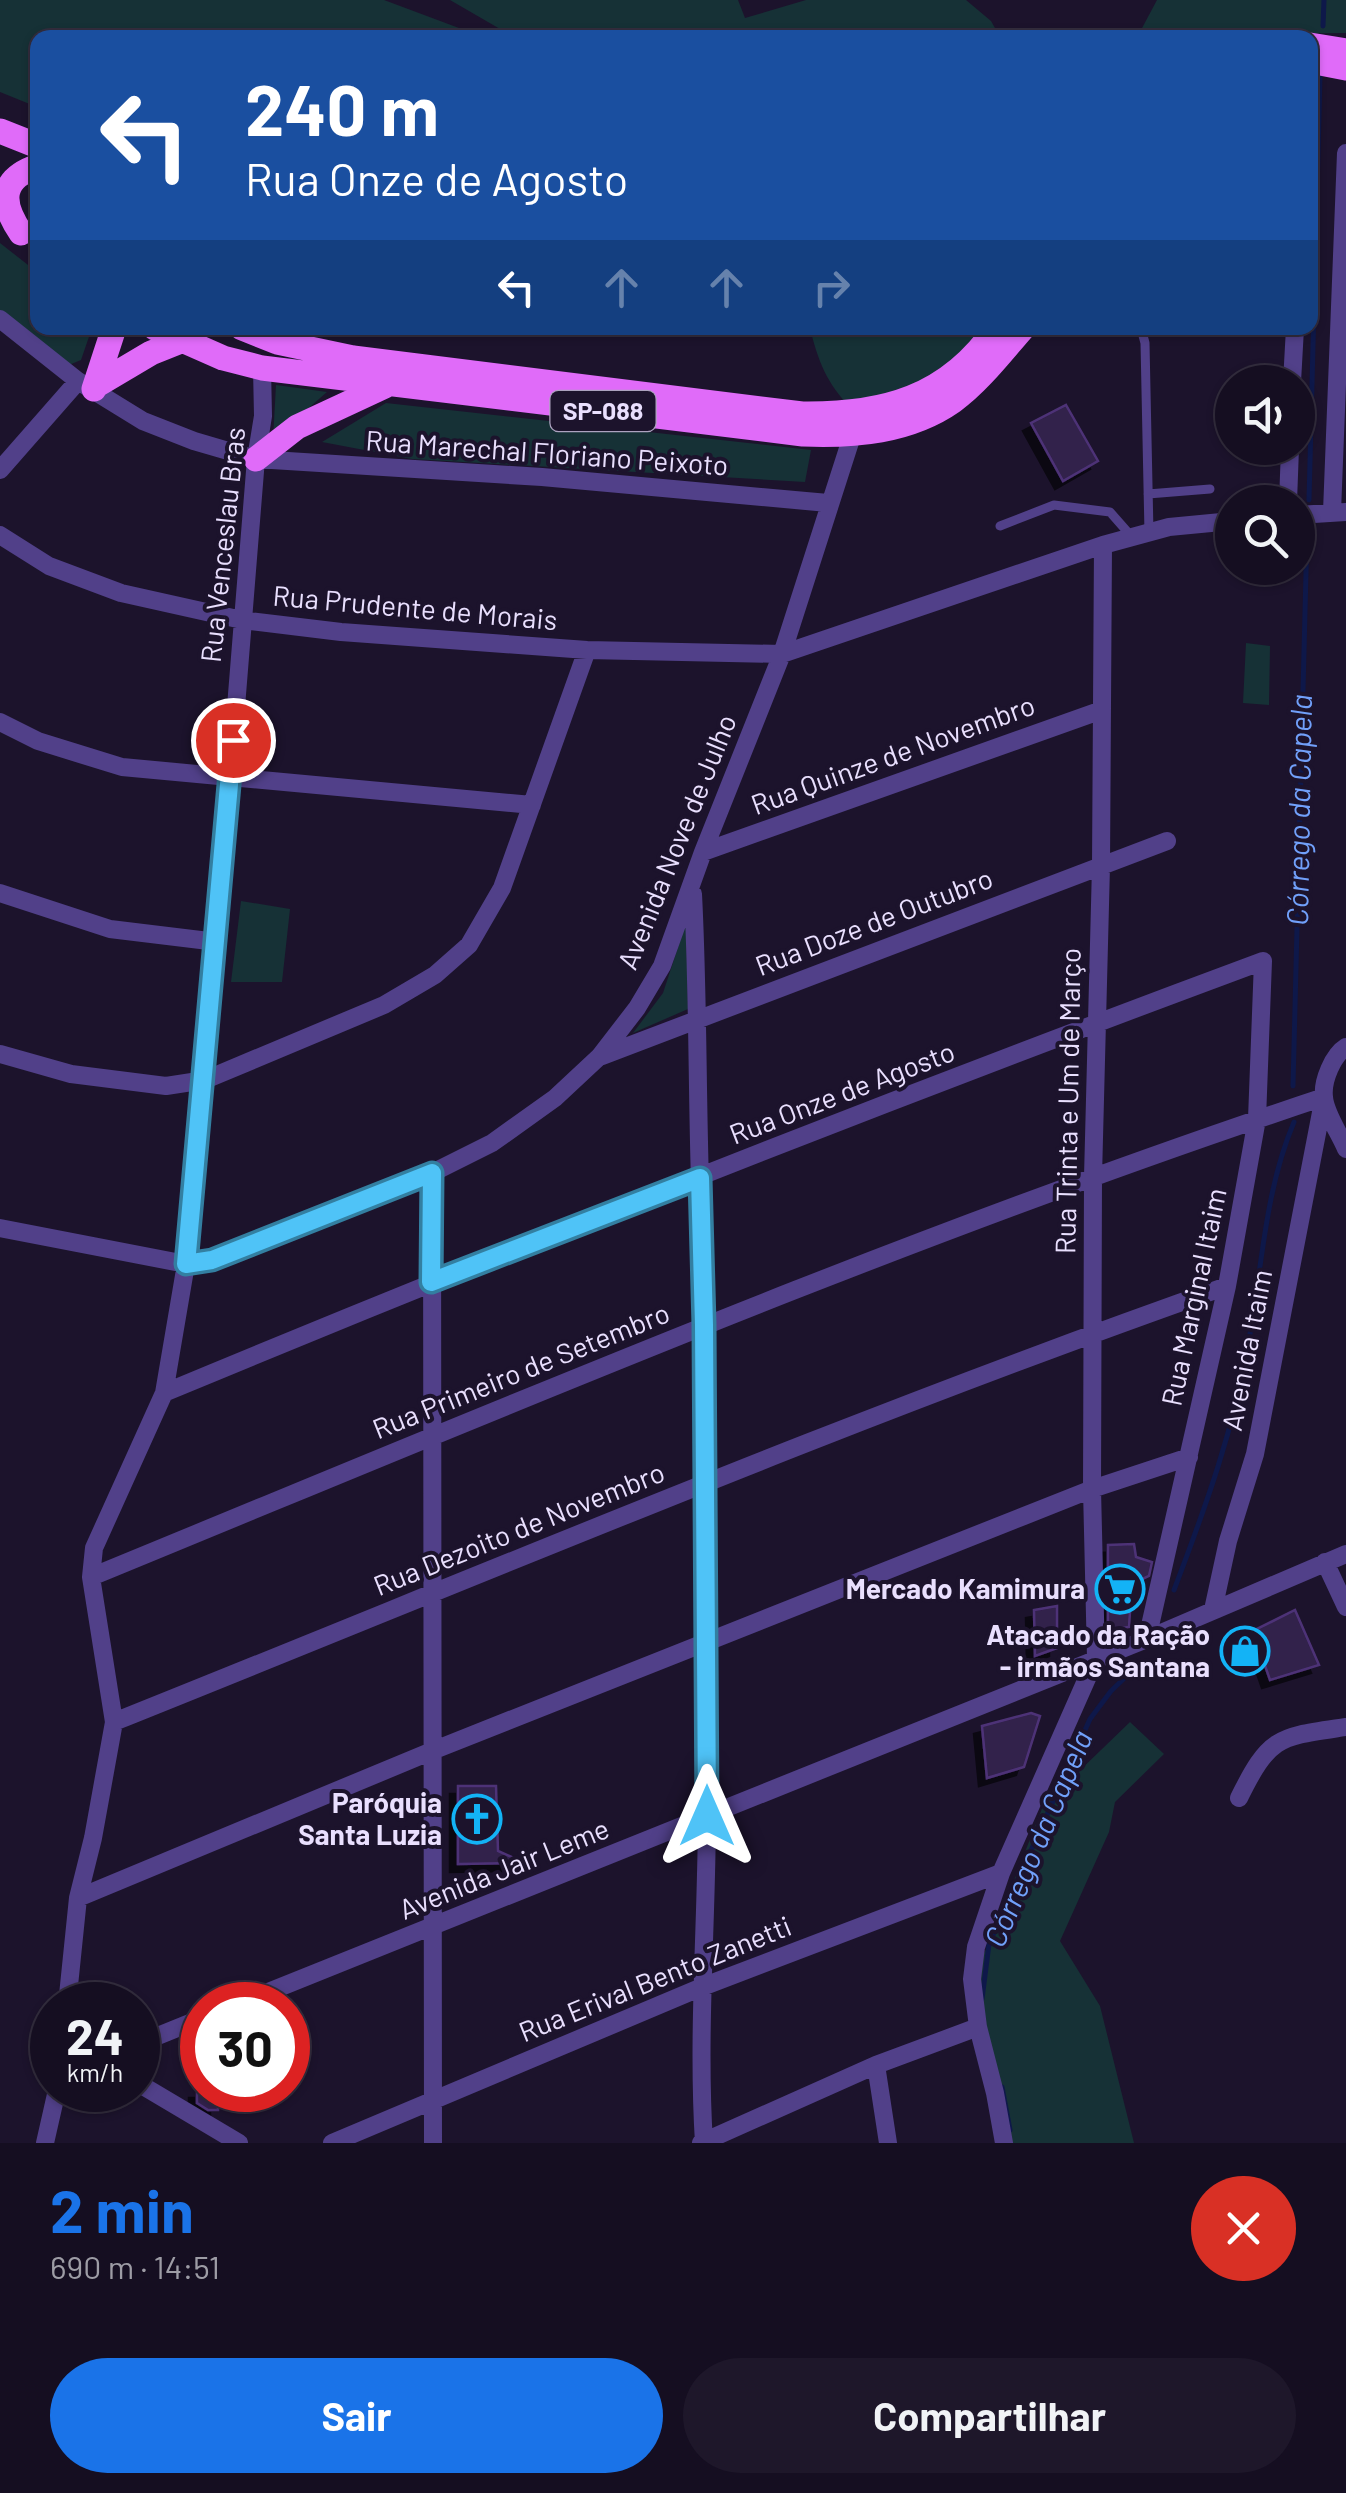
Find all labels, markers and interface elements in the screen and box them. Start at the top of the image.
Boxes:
text: 240 m [245,66,439,150]
icon: left [80,70,210,200]
text: Rua Onze de Agosto [245,151,628,205]
icon: left [489,260,544,315]
icon: ahead [594,260,649,315]
icon: ahead [699,260,754,315]
icon: right [804,260,859,315]
map controls [1215,365,1315,585]
button: sound [1215,365,1315,465]
road number: SP-088 [550,391,656,431]
street label: Rua Marechal Floriano Peixoto [365,422,730,482]
street label: Rua Venceslau Bras [193,426,251,664]
button: search [1215,485,1315,585]
street label: Rua Prudente de Morais [271,578,559,636]
street label: Rua Quinze de Novembro [746,687,1039,821]
water label: Córrego da Capela [1278,694,1318,926]
pin [191,698,276,783]
street label: Avenida Nove de Julho [609,709,743,974]
icon: arrive [206,713,261,768]
street label: Rua Doze de Outubro [750,860,997,982]
street label: Rua Trinta e Um de Março [1047,948,1087,1254]
street label: Rua Onze de Agosto [724,1033,959,1151]
street label: Rua Marginal Itaim [1153,1185,1233,1409]
street label: Avenida Itaim [1214,1266,1278,1433]
street label: Rua Primeiro de Setembro [367,1295,674,1445]
street label: Rua Dezoito de Novembro [368,1454,669,1602]
supermarket icon: Mercado Kamimura [1094,1563,1146,1615]
place label: Mercado Kamimura [846,1571,1085,1605]
place label: Atacado da Ração - irmãos Santana [986,1617,1210,1683]
shop icon: Atacado da Ração - irmãos Santana [1219,1625,1271,1677]
water label: Córrego da Capela [975,1725,1099,1952]
position arrow [655,1764,759,1868]
place label: Paróquia Santa Luzia [298,1785,442,1851]
church icon: Paróquia Santa Luzia [451,1793,503,1845]
street label: Avenida Jair Leme [394,1810,614,1926]
street label: Rua Erival Bento Zanetti [513,1908,796,2048]
speed limit sign: 30 [180,1982,310,2112]
text: 24 [66,2005,124,2065]
text: km/h [67,2057,123,2087]
text: 2 min [50,2173,194,2245]
button: close [1191,2176,1296,2281]
text: 690 m · 14:51 [50,2247,220,2285]
button: Sair [50,2358,663,2473]
button: Compartilhar [683,2358,1296,2473]

